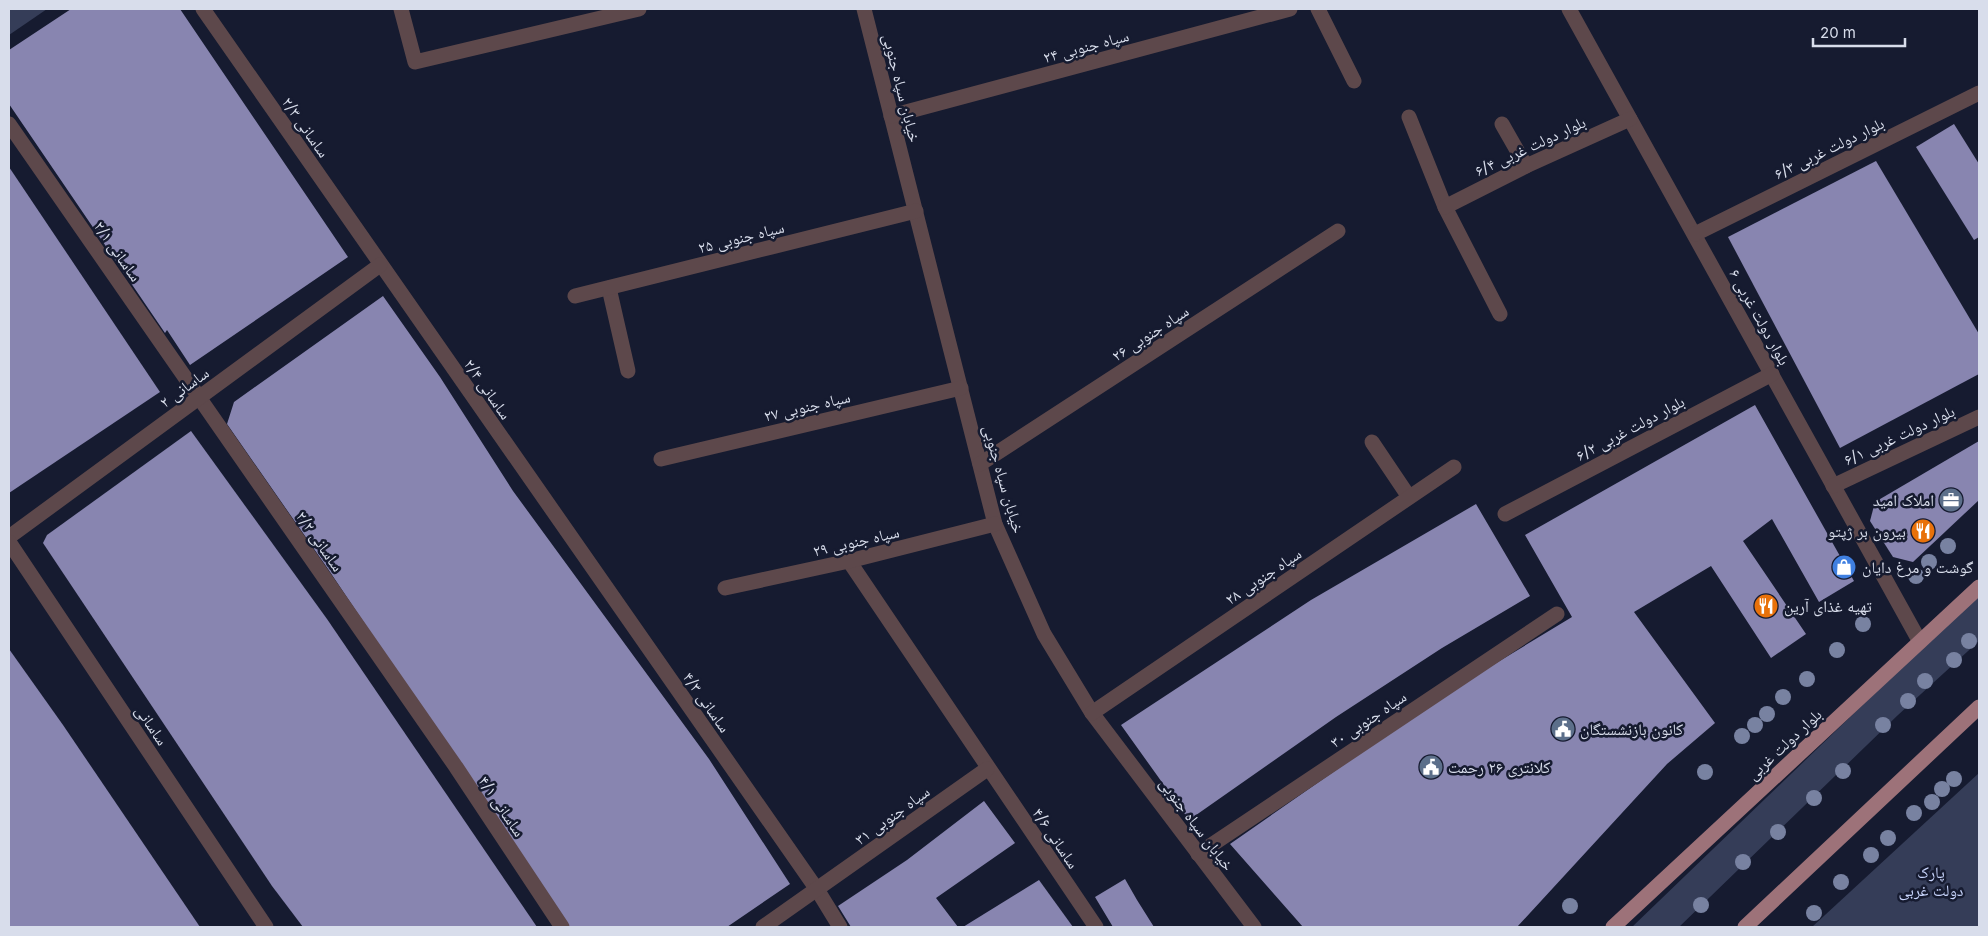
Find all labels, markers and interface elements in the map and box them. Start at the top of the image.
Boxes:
scale bar [1813,15,1906,47]
text: 20 m [1820,23,1856,42]
street label: ۲۴ سپاه جنوبی [1041,25,1131,68]
street label: خیابان سپاه جنوبی [878,32,925,145]
street label: ۲/۳ ساسانی [277,93,334,162]
street label: بلوار دولت غربی ۶/۴ [1471,112,1589,181]
street label: بلوار دولت غربی ۶/۳ [1771,113,1888,184]
street label: ۲/۱ ساسانی [89,217,146,286]
street label: ۲۵ سپاه جنوبی [696,217,786,258]
street label: بلوار دولت غربی ۶ [1724,265,1795,369]
street label: ۲۶ سپاه جنوبی [1108,301,1193,366]
street label: ۲/۴ ساسانی [459,355,516,424]
street label: ۲ ساسانی [155,362,213,412]
street label: ۲۷ سپاه جنوبی [762,386,852,427]
street label: بلوار دولت غربی ۶/۲ [1572,391,1688,466]
street label: بلوار دولت غربی ۶/۱ [1840,401,1958,470]
street label: خیابان سپاه جنوبی [978,423,1029,536]
office icon: املاک امید [1938,487,1964,513]
place label: املاک امید [1873,490,1934,510]
street label: ۲/۲ ساسانی [291,507,348,576]
restaurant icon: بیرون بر ژپتو [1910,518,1936,544]
street label: ۲۹ سپاه جنوبی [811,521,901,562]
place label: بیرون بر ژپتو [1828,521,1906,542]
street label: ۲۸ سپاه جنوبی [1221,543,1306,610]
shop icon: گوشت و مرغ دایان [1831,554,1857,580]
place label: گوشت و مرغ دایان [1862,557,1974,578]
restaurant icon: تهیه غذای آرین [1753,593,1779,619]
place label: تهیه غذای آرین [1784,596,1872,617]
street label: ۴/۳ ساسانی [678,668,735,737]
street label: ۳۰ سپاه جنوبی [1326,686,1411,753]
street label: ساسانی [130,701,173,750]
street label: بلوار دولت غربی [1742,704,1826,785]
public building icon: کانون بازنشستگان [1550,716,1576,742]
place label: کانون بازنشستگان [1580,719,1684,740]
public building icon: کلانتری ۲۶ رحمت [1418,754,1444,780]
place label: کلانتری ۲۶ رحمت [1448,757,1551,778]
street label: ۴/۱ ساسانی [474,772,530,841]
street label: خیابان سپاه جنوبی [1155,773,1239,875]
street label: ۳۱ سپاه جنوبی [851,781,934,850]
street label: ۴/۶ ساسانی [1028,804,1084,873]
park label: پارک دولت غربی [1898,862,1964,901]

